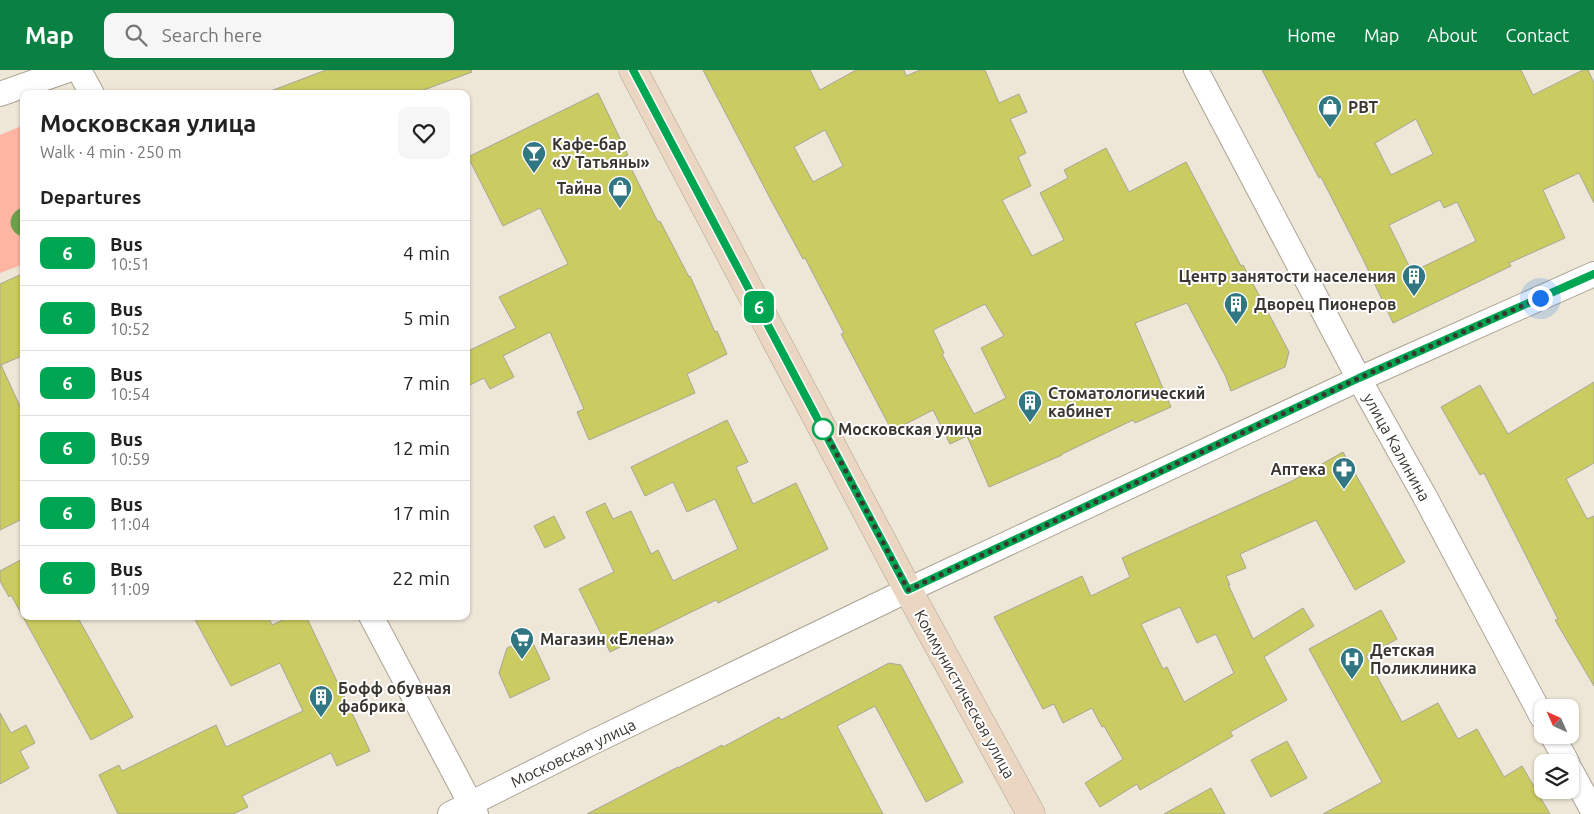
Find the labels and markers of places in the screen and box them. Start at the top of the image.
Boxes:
shop icon: РВТ [1317,94,1343,128]
place label: РВТ [1348,98,1379,116]
place label: Кафе-бар «У Татьяны» [552,135,650,171]
bar icon: Кафе-бар «У Татьяны» [521,140,547,174]
shop icon: Тайна [607,175,633,209]
place label: Тайна [557,179,602,197]
building icon: Центр занятости населения [1401,263,1427,297]
place label: Центр занятости населения [1178,267,1396,285]
building icon: Дворец Пионеров [1223,291,1249,325]
place label: Дворец Пионеров [1254,295,1396,313]
place label: Стоматологический кабинет [1048,384,1205,420]
building icon: Стоматологический кабинет [1017,389,1043,423]
marker: Московская улица [812,418,834,440]
place label: Московская улица [838,420,982,438]
pharmacy icon: Аптека [1331,456,1357,490]
place label: Аптека [1270,460,1326,478]
supermarket icon: Магазин «Елена» [509,626,535,660]
place label: Магазин «Елена» [540,630,674,648]
place label: Детская Поликлиника [1370,641,1477,677]
hospital icon: Детская Поликлиника [1339,646,1365,680]
place label: Бофф обувная фабрика [338,679,451,715]
building icon: Бофф обувная фабрика [308,684,334,718]

